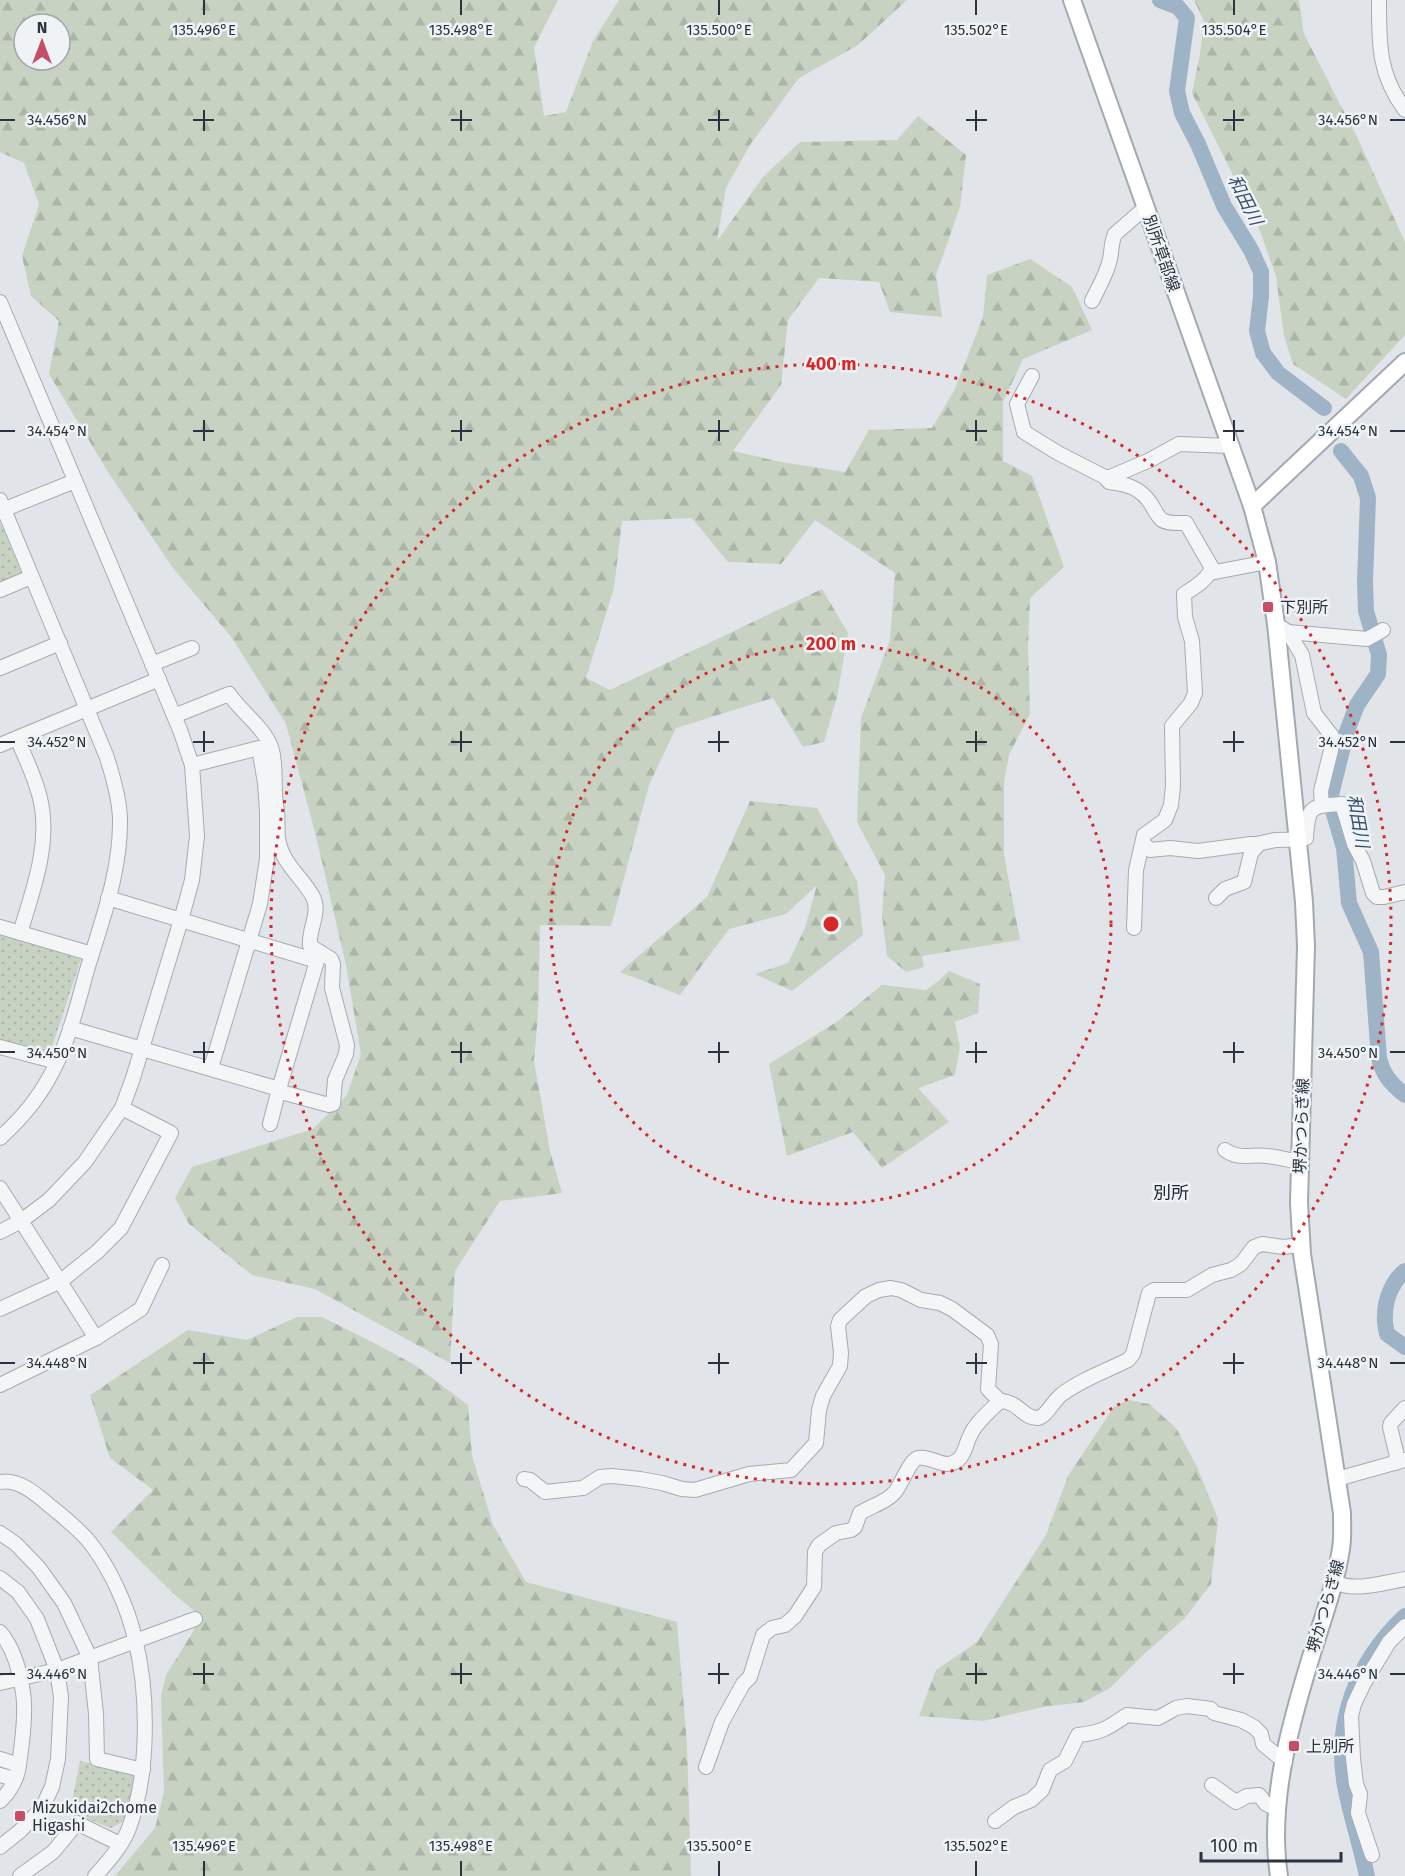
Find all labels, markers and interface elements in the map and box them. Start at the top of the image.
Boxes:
north arrow [12,12,72,72]
text: N [37,18,47,37]
text: 135.496°E [172,21,236,39]
text: 135.498°E [429,21,493,39]
text: 135.500°E [686,21,752,39]
text: 135.502°E [944,21,1008,39]
text: 135.504°E [1202,21,1266,39]
text: 34.456°N [27,111,87,129]
text: 34.456°N [1318,111,1378,129]
water label: 和田川 [1223,171,1268,231]
street label: 別所草部線 [1140,212,1184,294]
text: 400 m [806,353,856,375]
text: 34.454°N [27,422,87,440]
text: 34.454°N [1318,422,1378,440]
place label: 下別所 [1280,598,1328,617]
marker: 下別所 [1261,600,1275,614]
text: 200 m [806,633,856,655]
text: 34.452°N [27,733,87,751]
text: 34.452°N [1318,733,1378,751]
water label: 和田川 [1342,793,1374,851]
centre of rings [821,914,841,934]
text: 34.450°N [27,1044,87,1062]
text: 34.450°N [1318,1044,1378,1062]
street label: 堺かつらぎ線 [1290,1078,1313,1174]
district label: 別所 [1153,1182,1189,1204]
text: 34.448°N [27,1354,87,1372]
text: 34.448°N [1318,1354,1378,1372]
street label: 堺かつらぎ線 [1303,1557,1348,1655]
text: 34.446°N [27,1665,87,1683]
text: 34.446°N [1318,1665,1378,1683]
place label: 上別所 [1306,1737,1354,1756]
marker: 上別所 [1287,1739,1301,1753]
place label: Mizukidai2chome Higashi [32,1798,157,1835]
marker: Mizukidai2chome Higashi [13,1809,27,1823]
scale bar [1201,1825,1340,1863]
text: 100 m [1210,1835,1258,1857]
text: 135.496°E [172,1837,236,1855]
text: 135.498°E [429,1837,493,1855]
text: 135.500°E [686,1837,752,1855]
text: 135.502°E [944,1837,1008,1855]

